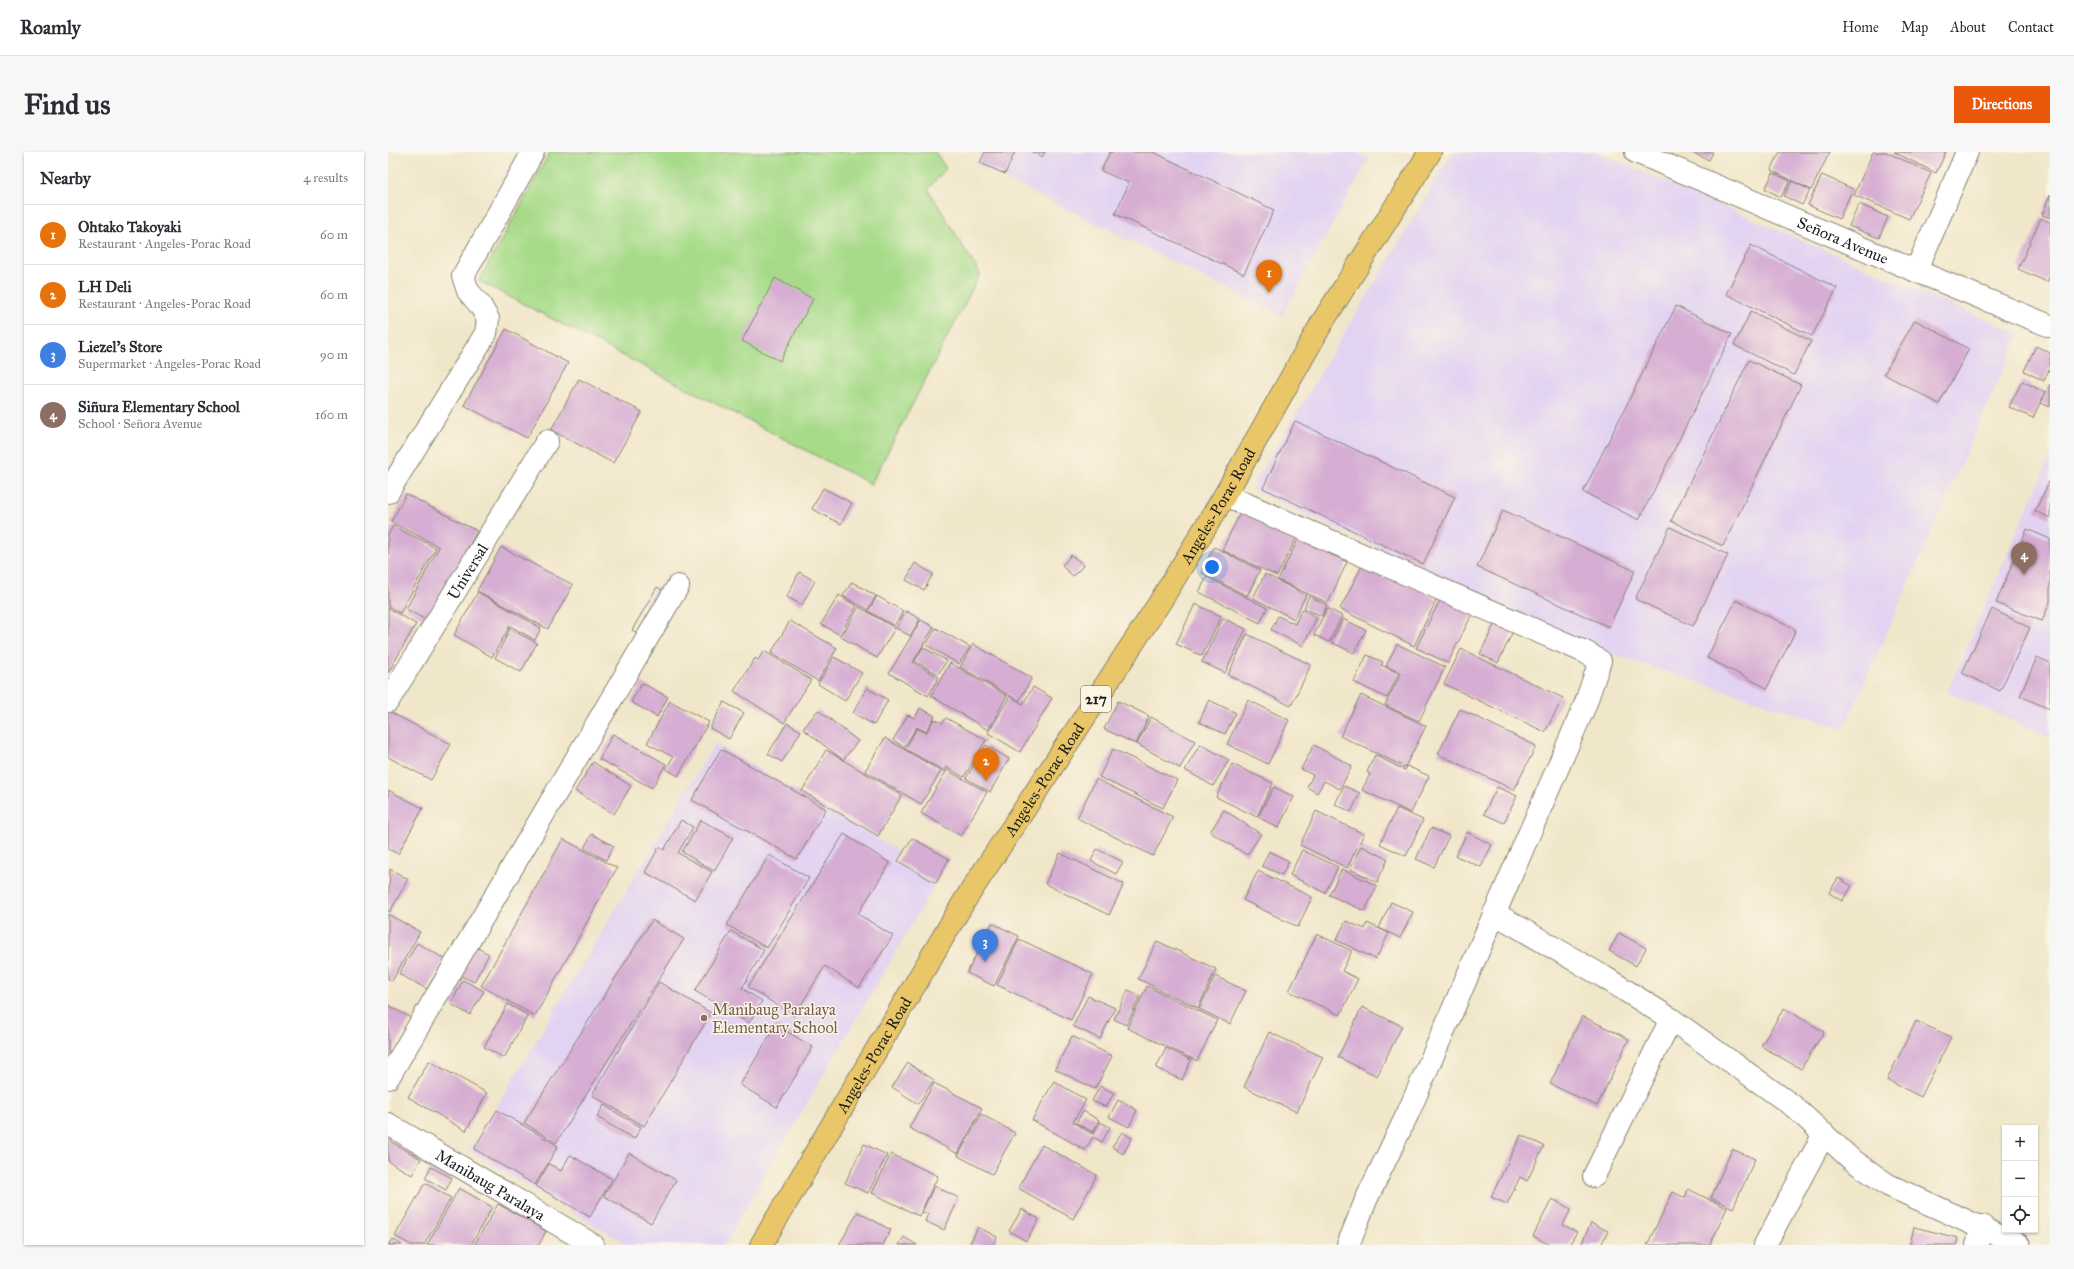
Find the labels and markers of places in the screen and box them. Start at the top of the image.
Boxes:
pin: 1 [1256,260,1282,293]
pin: 4 [2011,542,2037,575]
pin: 2 [973,748,999,781]
pin: 3 [972,929,998,962]
place label: Manibaug Paralaya Elementary School [712,1000,838,1037]
marker: Manibaug Paralaya Elementary School [699,1013,709,1023]

